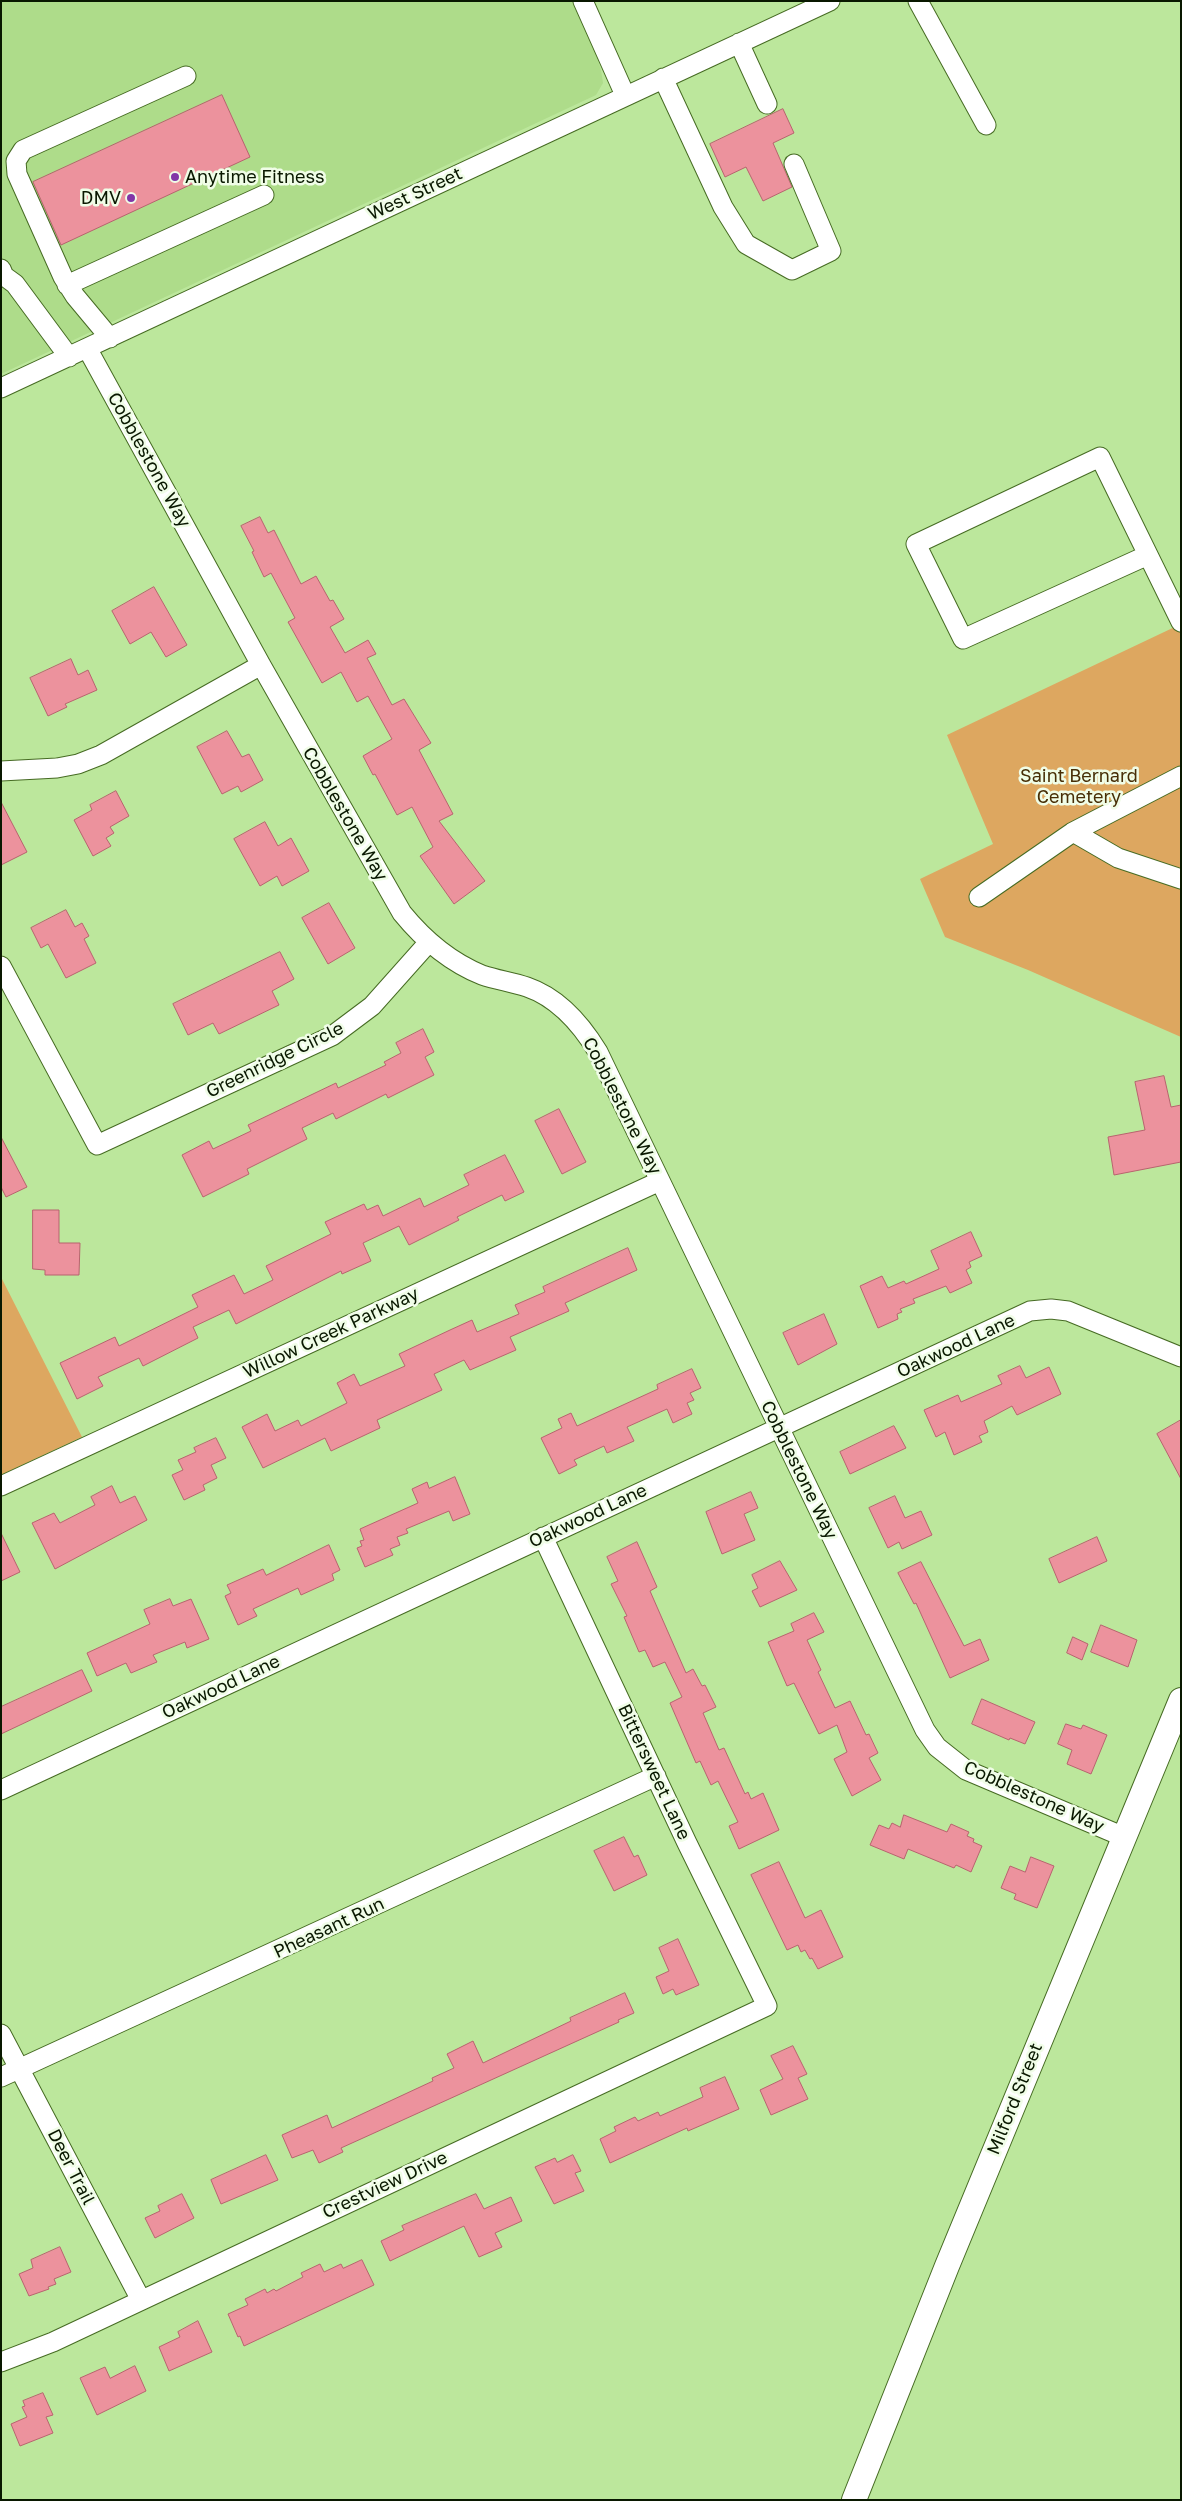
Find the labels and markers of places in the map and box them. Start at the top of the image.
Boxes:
place label: Anytime Fitness [185,166,325,188]
marker: Anytime Fitness [169,171,181,183]
place label: DMV [81,187,121,209]
marker: DMV [125,192,137,204]

